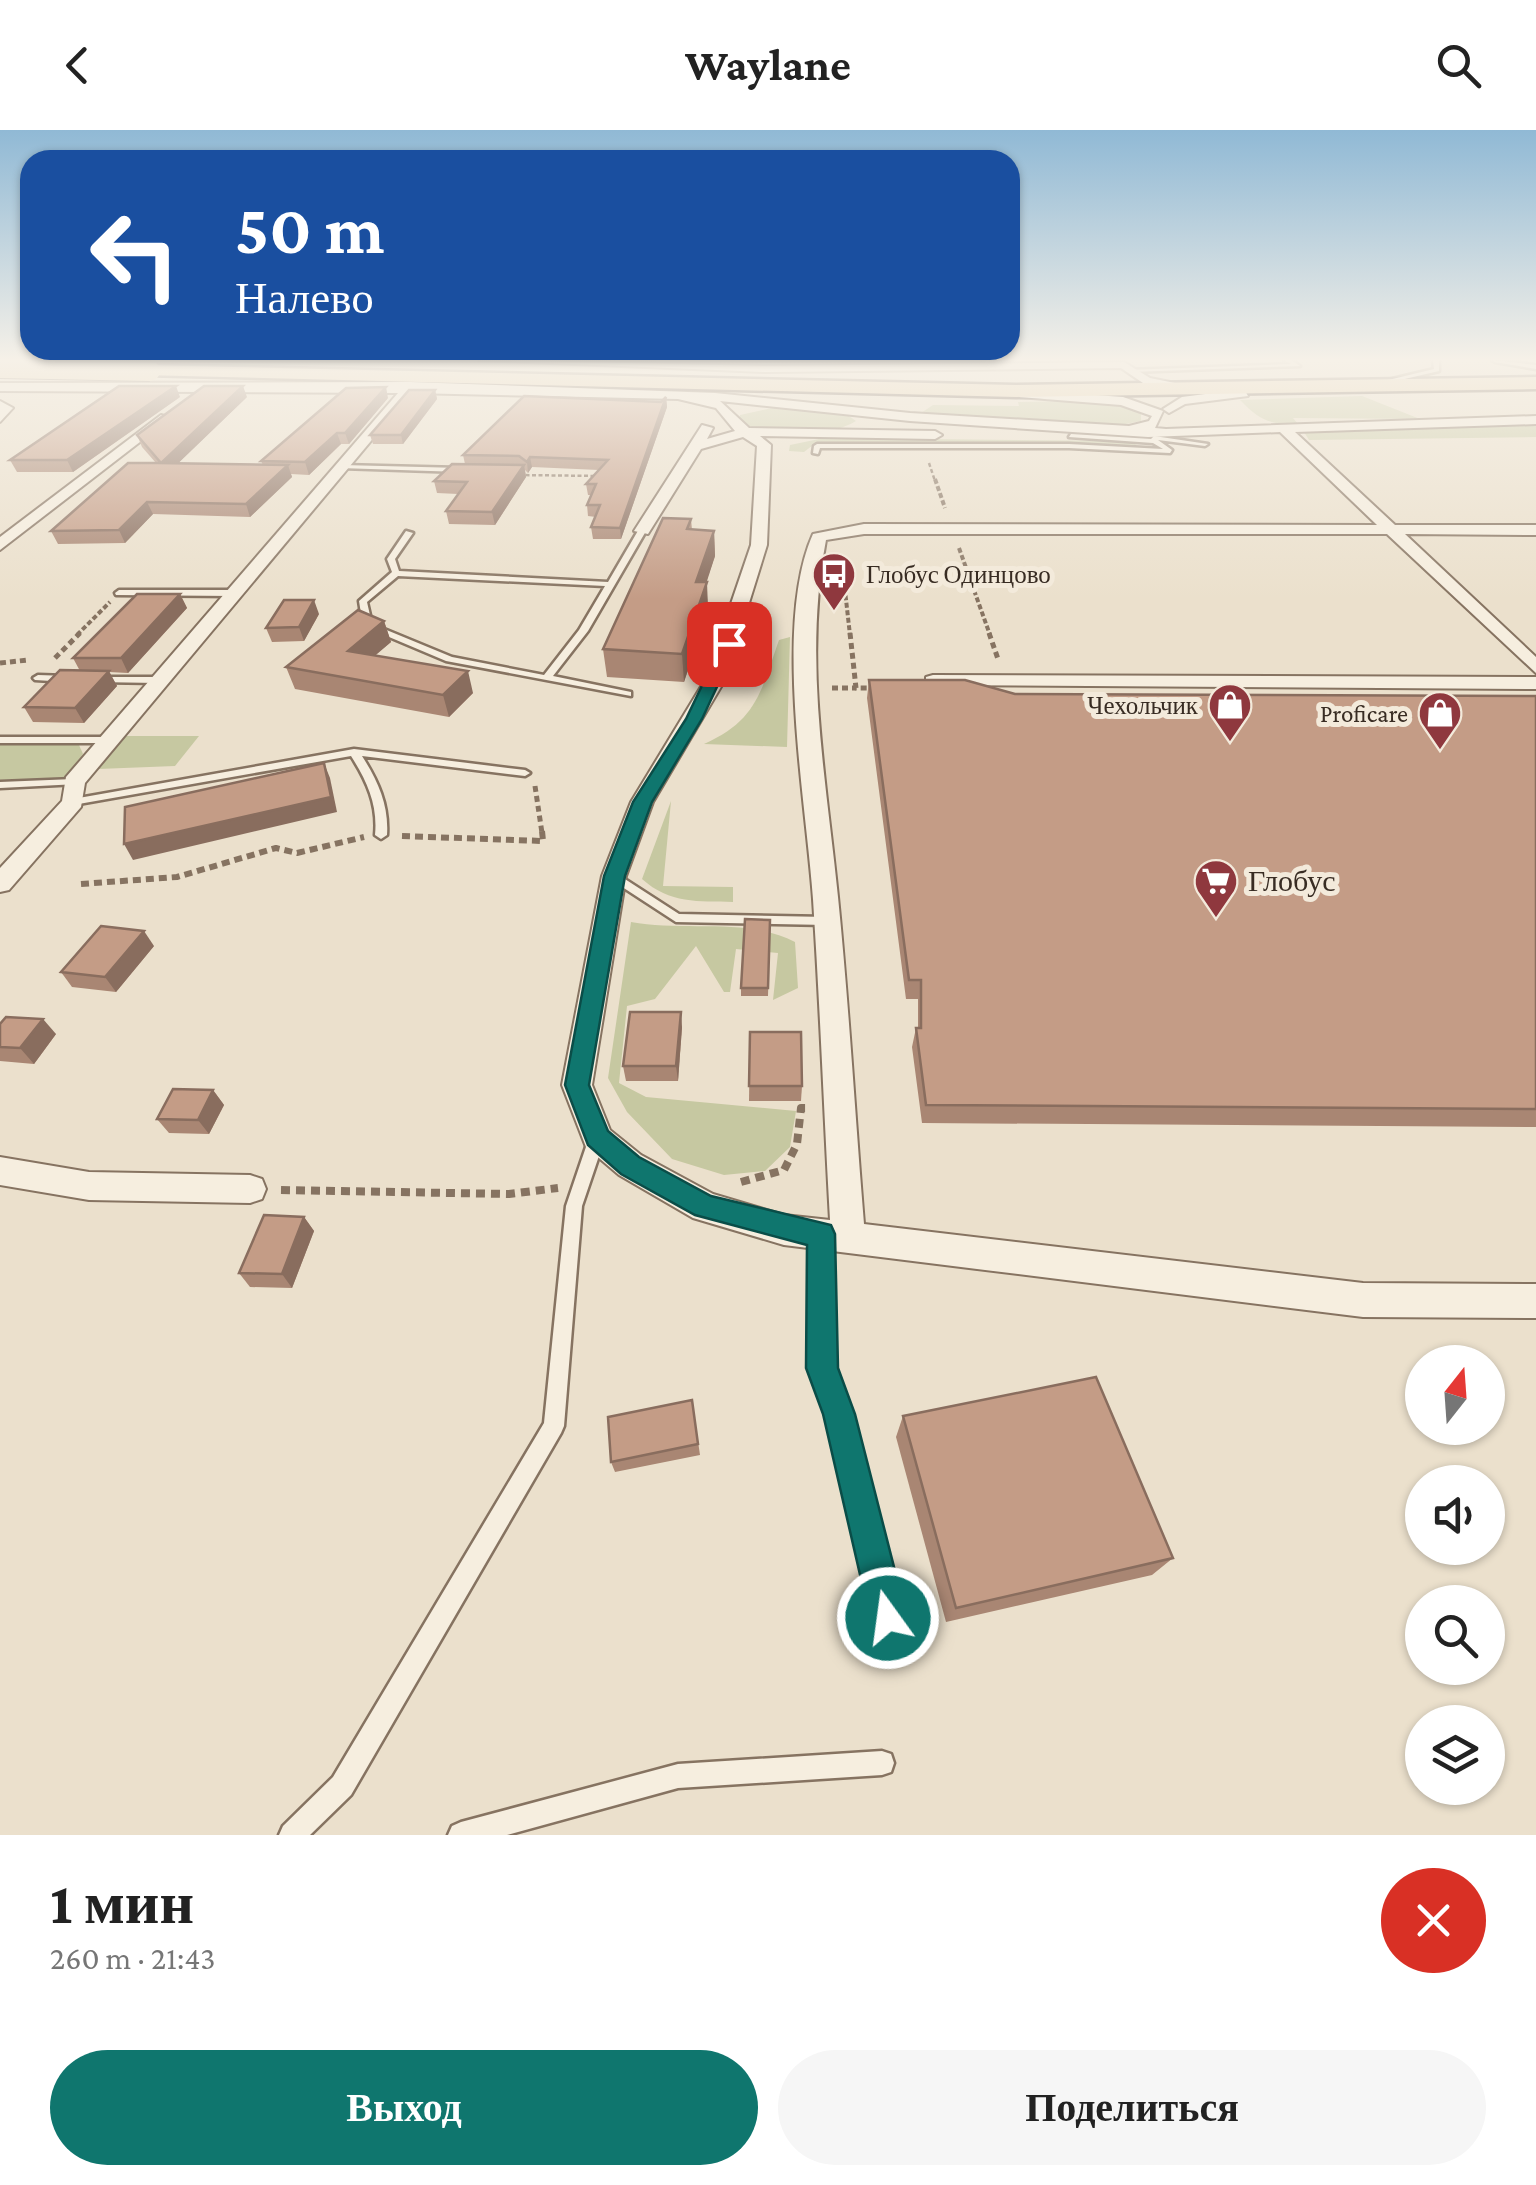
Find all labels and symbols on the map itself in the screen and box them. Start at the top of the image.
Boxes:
bus stop icon: Глобус Одинцово [811,551,857,612]
place label: Глобус Одинцово [866,561,1051,588]
pin [687,602,772,687]
shop icon: Чехольчик [1207,682,1253,743]
shop icon: Proficare [1417,690,1463,751]
place label: Чехольчик [1087,692,1199,719]
place label: Proficare [1320,700,1408,727]
supermarket icon: Глобус [1193,858,1239,919]
place label: Глобус [1248,864,1336,897]
north arrow [1405,1345,1505,1445]
position arrow [836,1566,940,1670]

